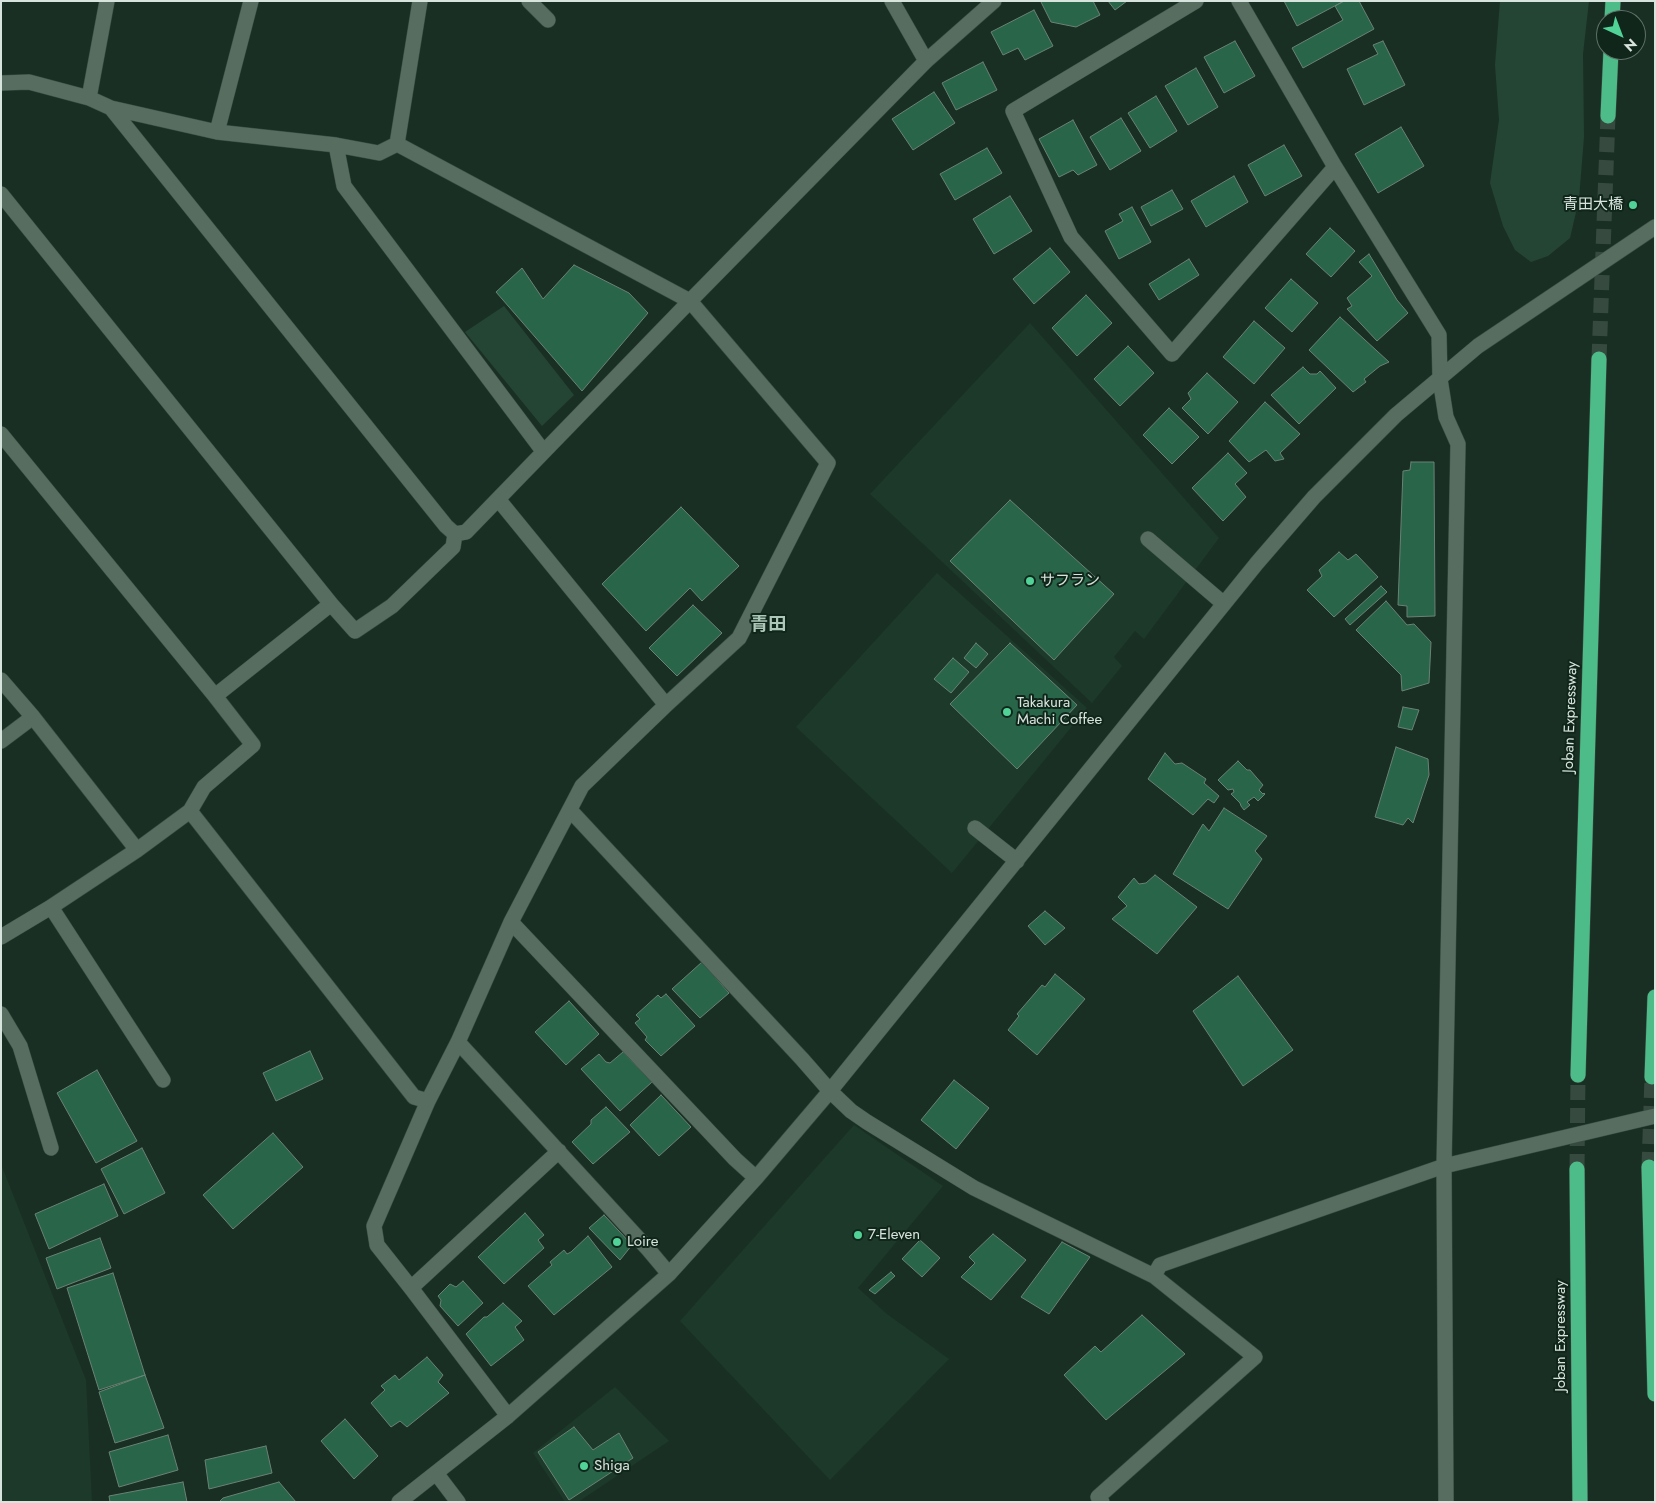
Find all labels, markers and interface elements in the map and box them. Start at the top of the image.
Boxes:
north arrow [1596,10,1646,60]
text: N [1620,34,1641,56]
place label: 青田大橋 [1563,196,1623,214]
marker: 青田大橋 [1627,199,1639,211]
place label: サフラン [1040,572,1100,590]
marker: サフラン [1024,575,1036,587]
district label: 青田 [750,615,786,637]
street label: Joban Expressway [1560,661,1582,773]
place label: Takakura Machi Coffee [1017,694,1102,729]
marker: Takakura Machi Coffee [1001,706,1013,718]
place label: 7-Eleven [868,1226,920,1244]
marker: 7-Eleven [852,1229,864,1241]
place label: Loire [627,1233,658,1251]
marker: Loire [611,1236,623,1248]
street label: Joban Expressway [1552,1280,1570,1392]
place label: Shiga [594,1457,630,1475]
marker: Shiga [578,1460,590,1472]

